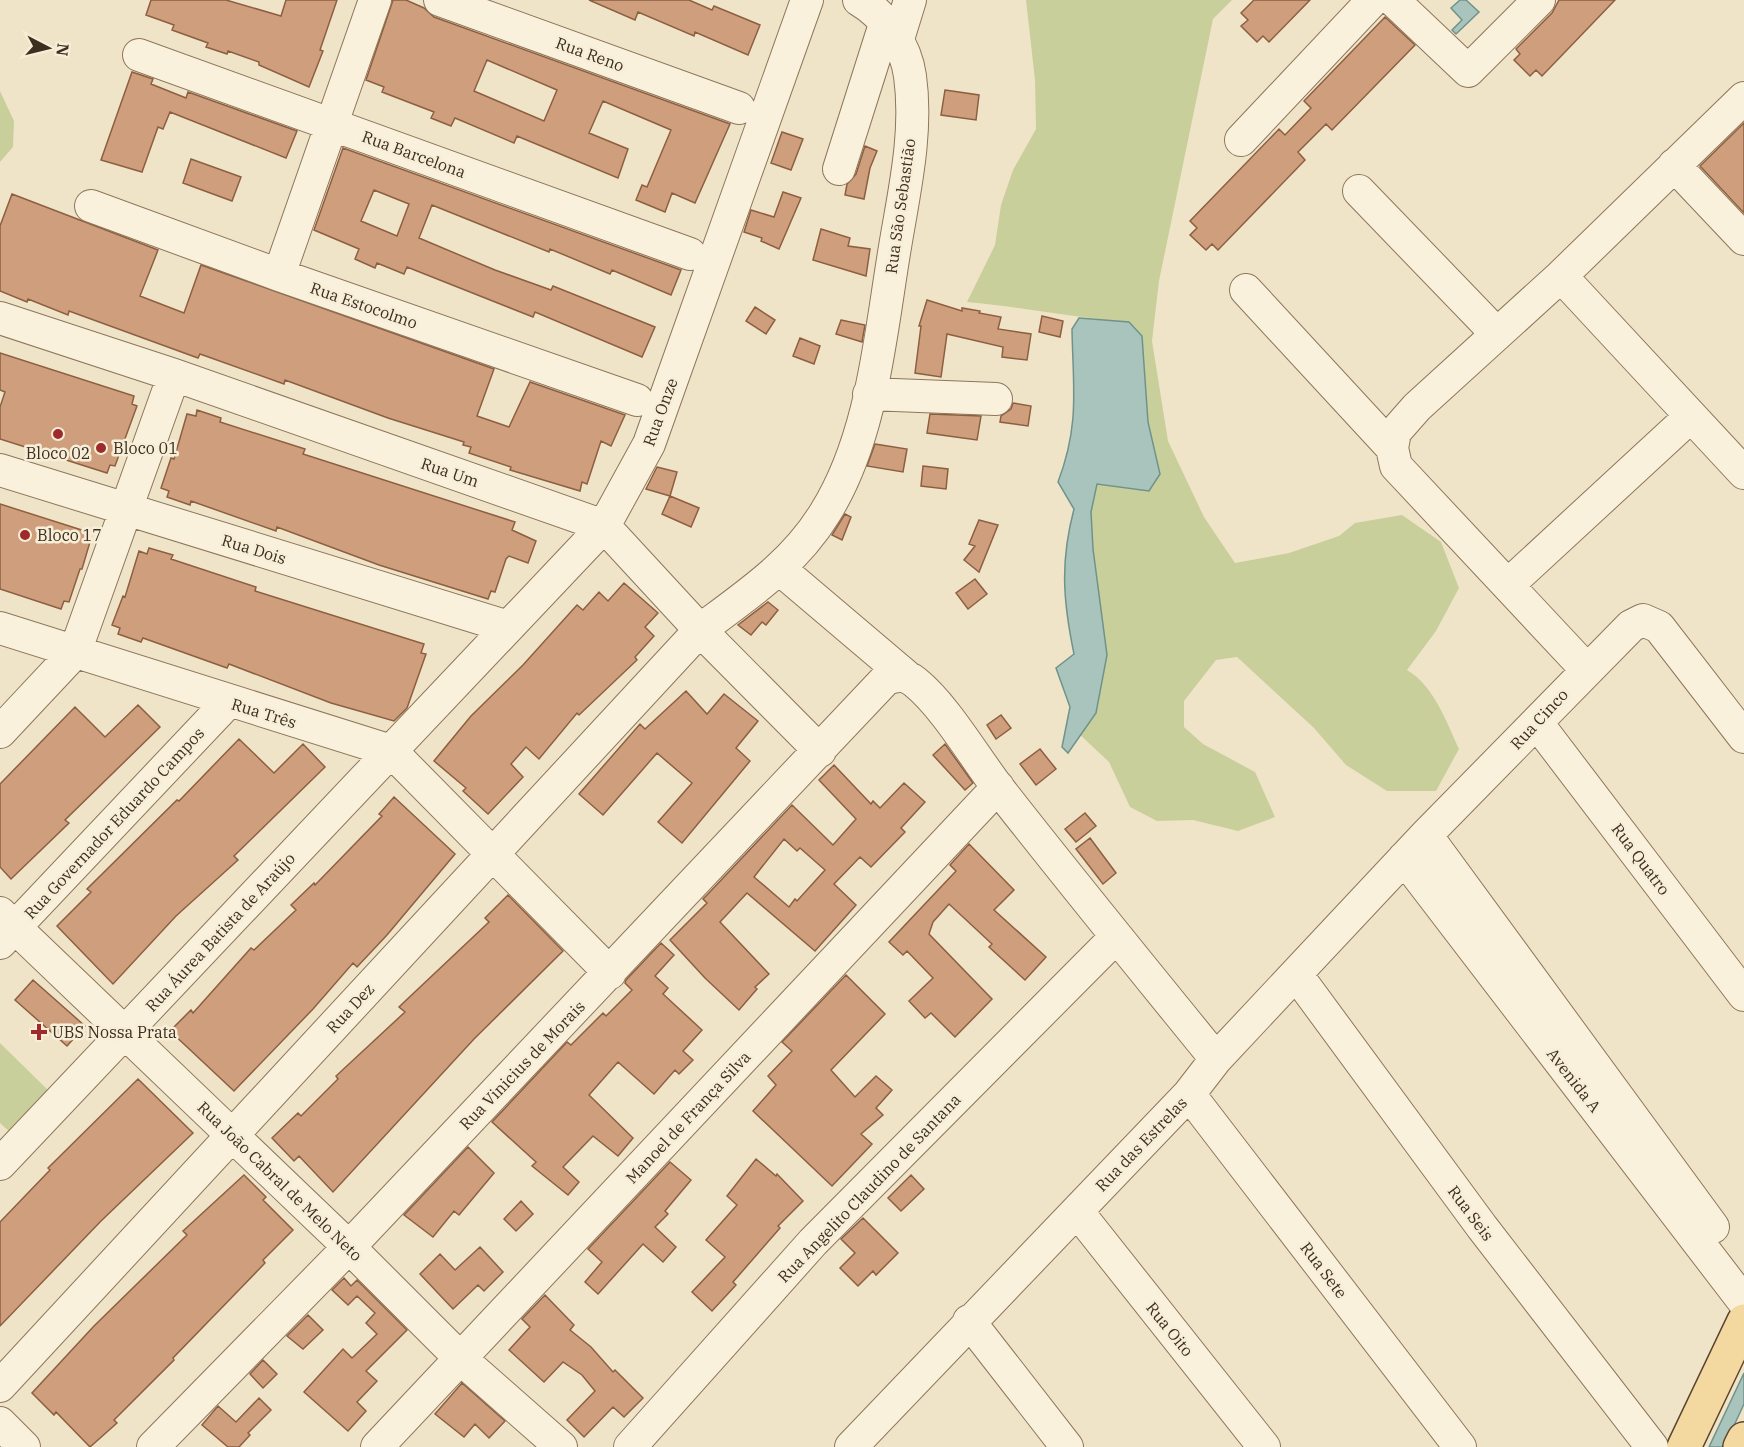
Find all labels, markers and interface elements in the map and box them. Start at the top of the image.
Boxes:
north arrow [18,18,78,78]
street label: Rua Reno [553,32,627,76]
text: N [52,42,74,57]
street label: Rua Barcelona [359,126,469,182]
street label: Rua São Sebastião [881,137,919,275]
street label: Rua Estocolmo [308,277,420,333]
street label: Rua Onze [638,375,682,449]
marker: Bloco 02 [51,427,65,441]
place label: Bloco 01 [113,438,178,458]
marker: Bloco 01 [94,441,108,455]
place label: Bloco 02 [26,443,90,463]
street label: Rua Um [418,453,482,491]
place label: Bloco 17 [37,525,102,545]
marker: Bloco 17 [18,528,32,542]
street label: Rua Dois [219,530,289,568]
street label: Rua Cinco [1506,684,1572,754]
street label: Rua Três [229,694,299,732]
street label: Rua Governador Eduardo Campos [20,723,208,923]
street label: Rua Quatro [1608,819,1674,899]
street label: Rua Áurea Batista de Araújo [140,848,299,1016]
street label: Rua Dez [322,979,378,1037]
street label: Rua Vinicius de Morais [455,996,589,1134]
place label: UBS Nossa Prata [52,1022,177,1042]
marker: UBS Nossa Prata [30,1023,48,1041]
street label: Avenida A [1543,1044,1605,1116]
street label: Manoel de França Silva [621,1046,755,1187]
street label: Rua Angelito Claudino de Santana [773,1089,965,1287]
street label: Rua das Estrelas [1091,1093,1191,1195]
street label: Rua João Cabral de Melo Neto [193,1097,367,1265]
street label: Rua Seis [1444,1181,1498,1245]
street label: Rua Sete [1296,1238,1352,1302]
street label: Rua Oito [1142,1298,1198,1360]

